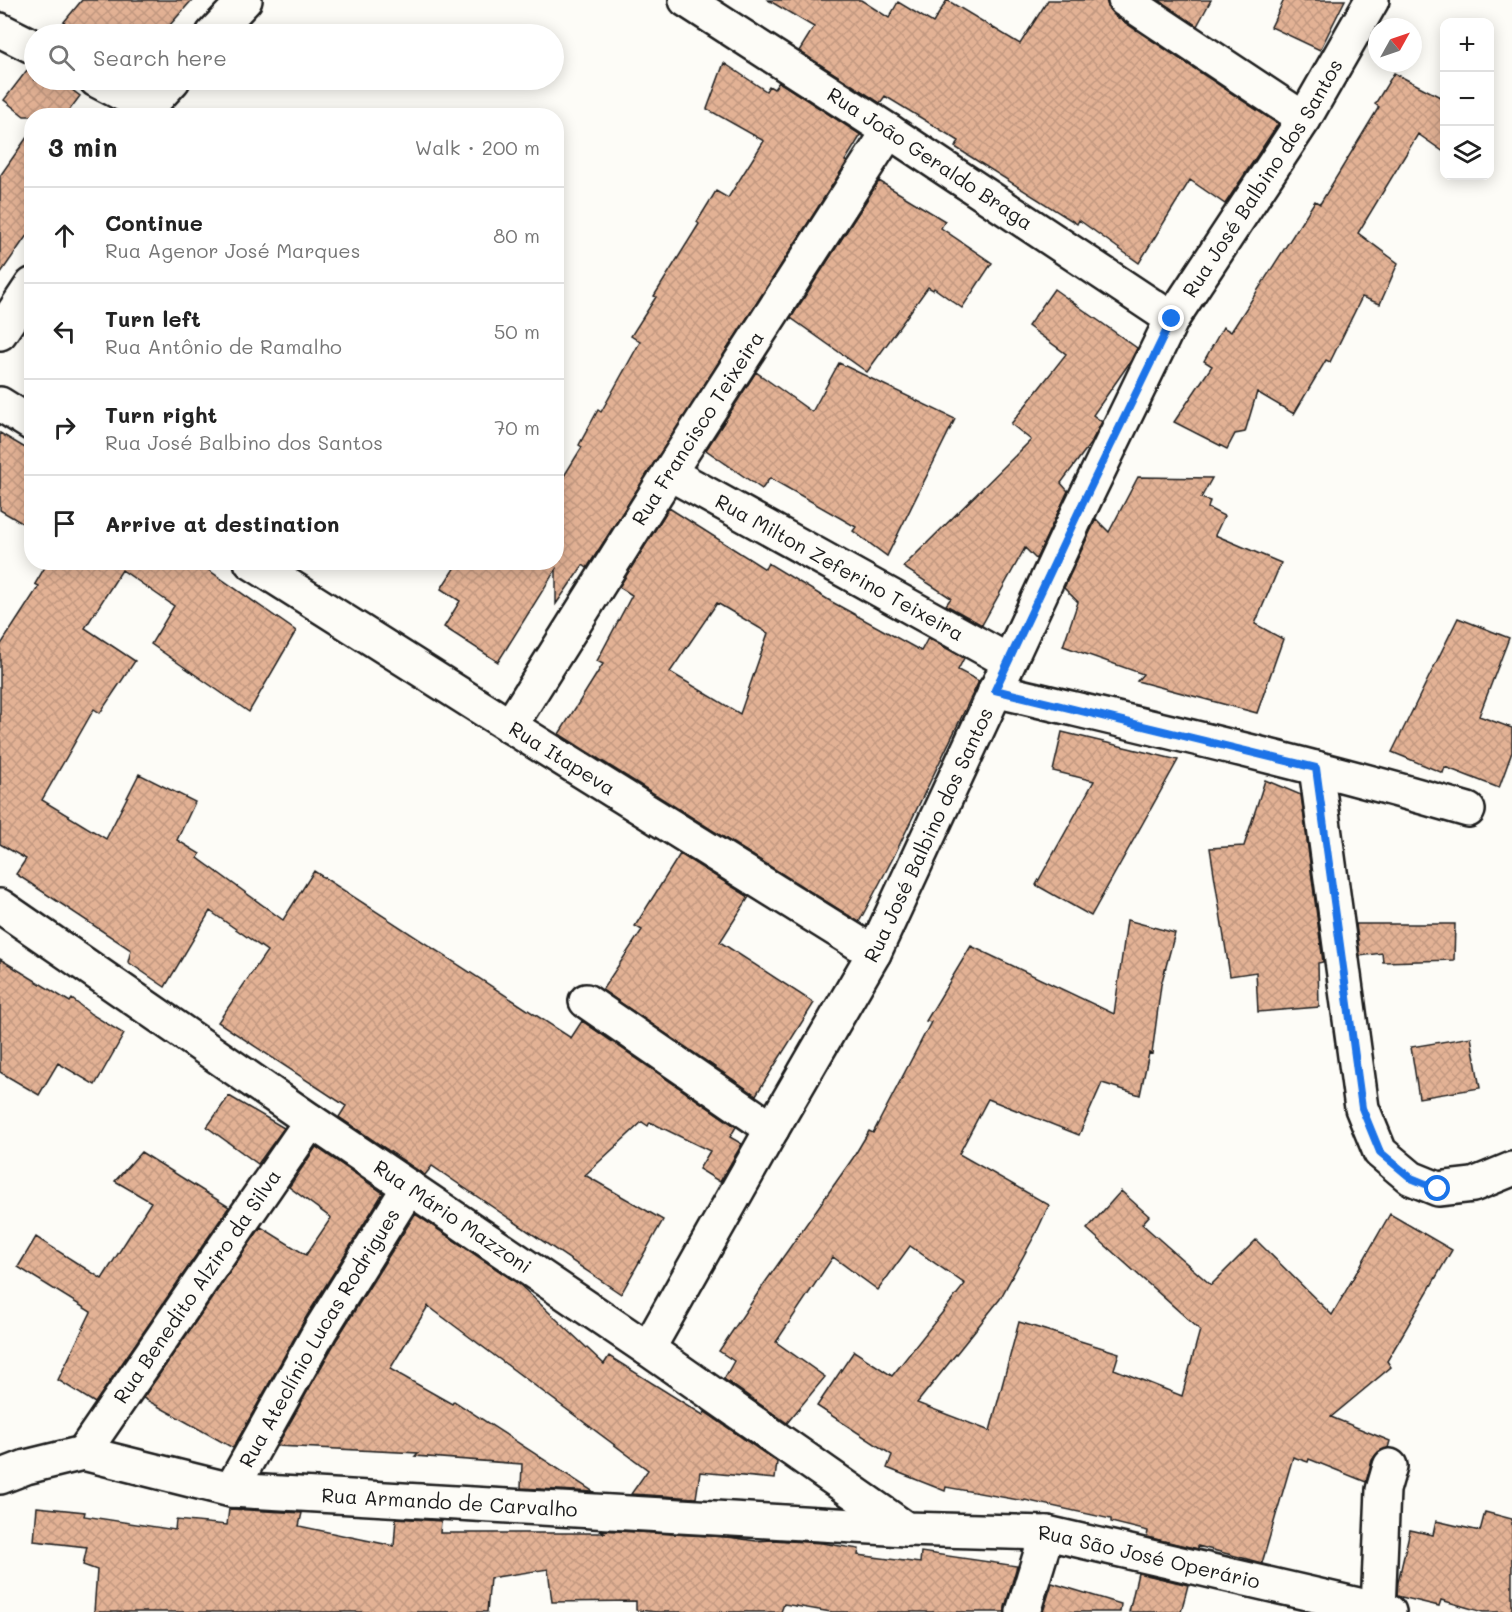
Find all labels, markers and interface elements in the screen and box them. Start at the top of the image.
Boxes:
north arrow [1368,18,1422,72]
map controls [1440,18,1494,180]
button: + [1440,18,1494,72]
search box [24,24,564,90]
icon: search [45,41,78,74]
text: Search here [93,43,227,72]
street label: Rua José Balbino dos Santos [1176,54,1348,302]
button: − [1440,72,1494,126]
street label: Rua João Geraldo Braga [823,81,1038,235]
button: layers [1440,126,1494,180]
text: 3 min [48,130,117,164]
text: Walk · 200 m [415,134,540,160]
text: Continue [105,208,203,237]
icon: ahead [48,219,81,252]
text: 80 m [493,222,540,248]
text: Rua Agenor José Marques [105,237,360,263]
text: Turn left [105,304,201,333]
route end [1158,305,1184,331]
icon: left [48,315,81,348]
text: 50 m [494,318,540,344]
street label: Rua Francisco Teixeira [625,326,769,530]
text: Rua Antônio de Ramalho [105,333,342,359]
text: Turn right [105,400,217,429]
icon: right [48,411,81,444]
text: 70 m [494,414,540,440]
text: Rua José Balbino dos Santos [105,429,383,455]
street label: Rua Milton Zeferino Teixeira [711,487,969,646]
icon: arrive [48,507,81,540]
text: Arrive at destination [105,509,340,538]
street label: Rua José Balbino dos Santos [857,703,998,967]
street label: Rua Itapeva [505,715,621,801]
street label: Rua Mário Mazzoni [369,1153,537,1279]
street label: Rua Benedito Alziro da Silva [107,1164,286,1408]
route start [1424,1175,1450,1201]
street label: Rua Ateclínio Lucas Rodrigues [232,1203,405,1472]
street label: Rua Armando de Carvalho [321,1481,579,1522]
street label: Rua São José Operário [1038,1519,1263,1594]

